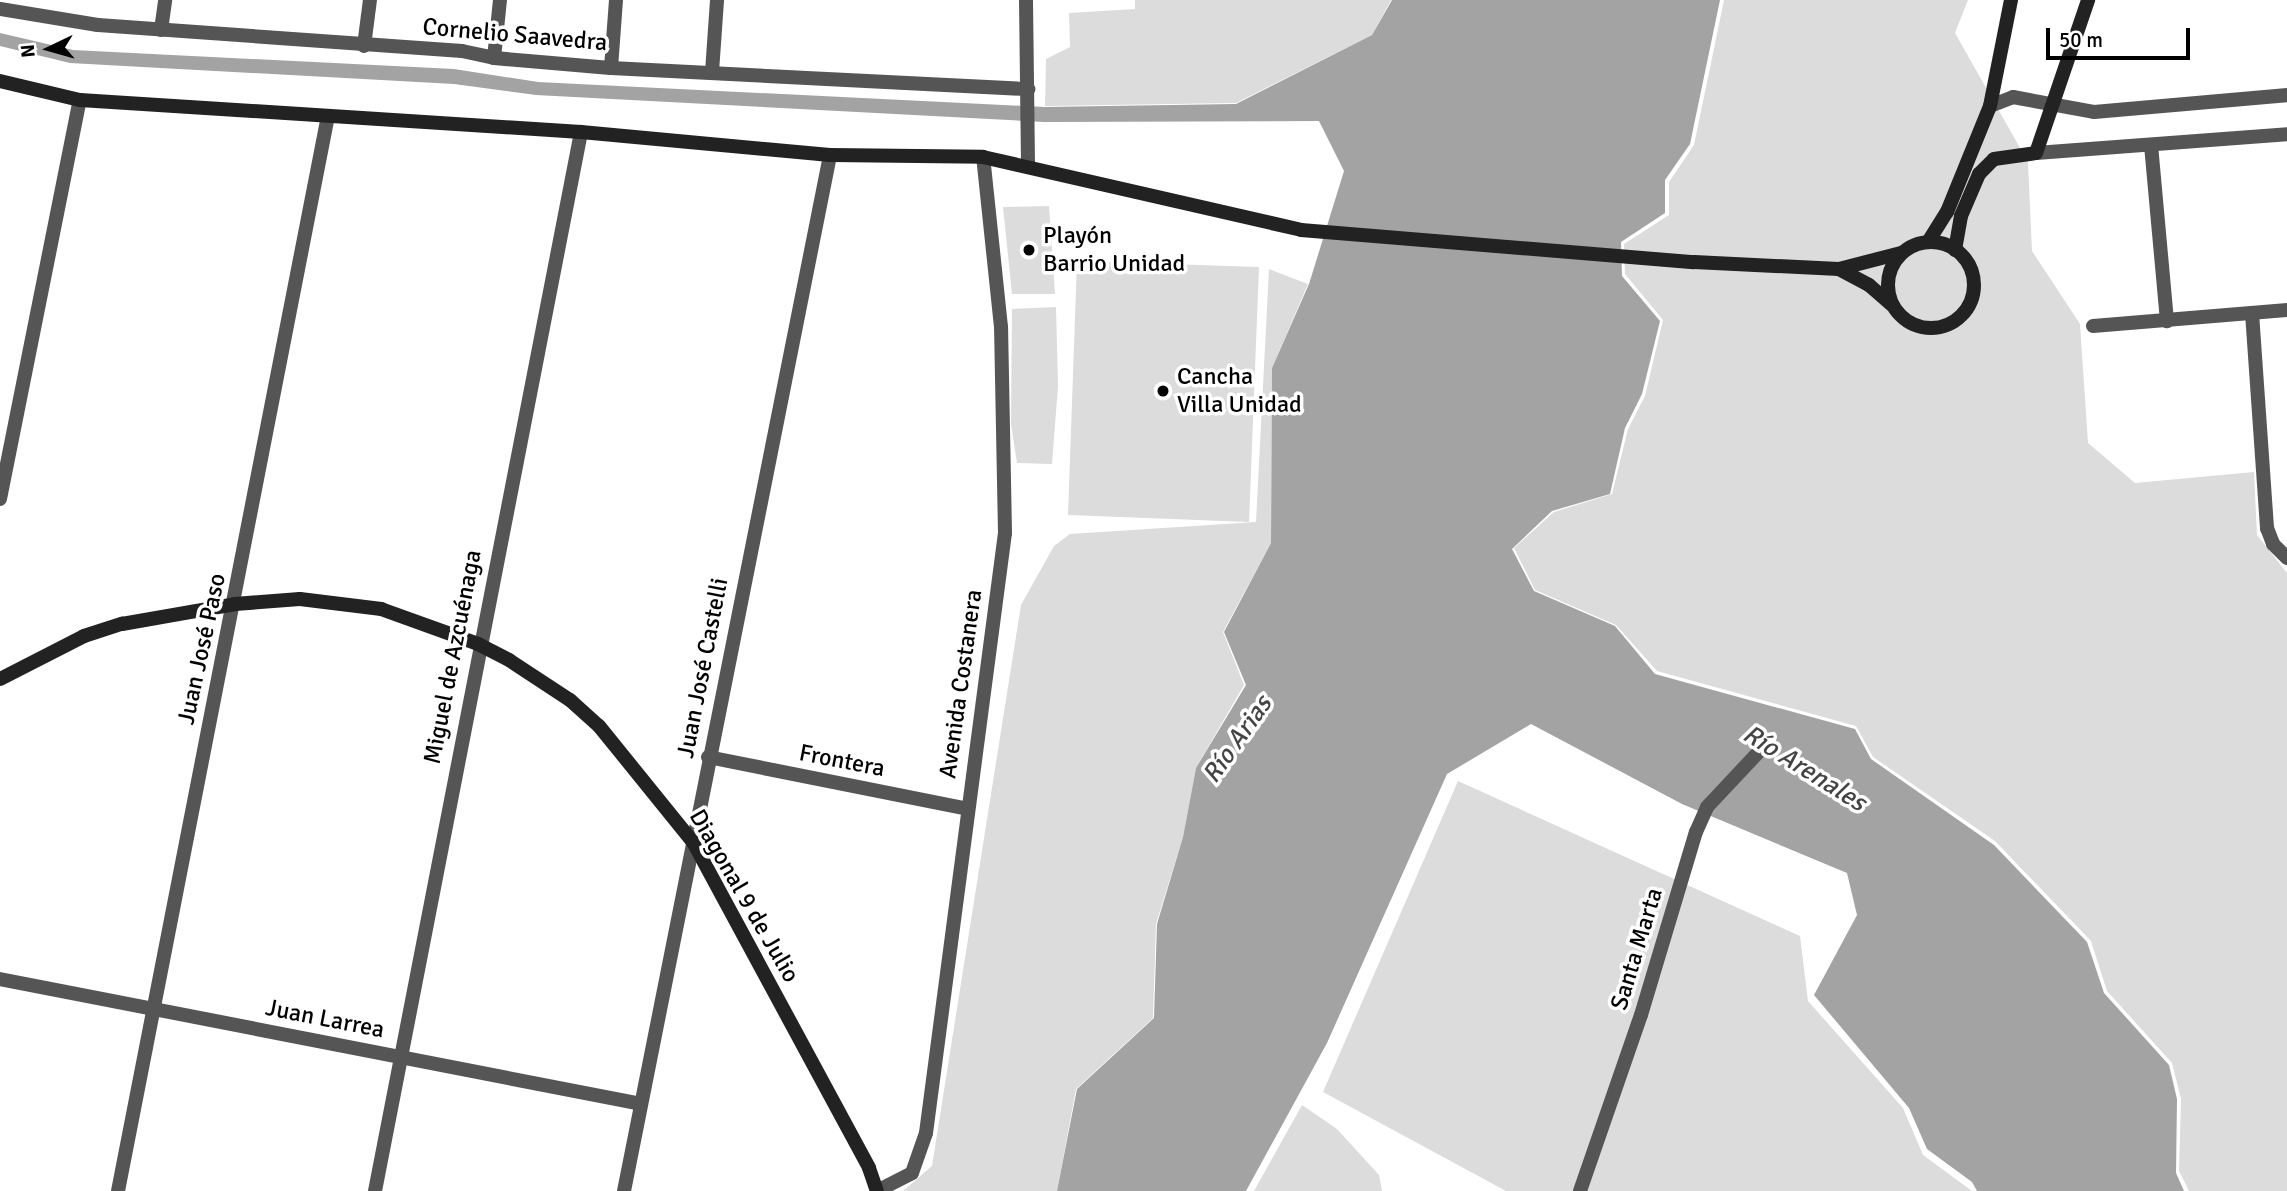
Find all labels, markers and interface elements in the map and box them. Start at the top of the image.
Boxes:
street label: Cornelio Saavedra [421,13,609,57]
north arrow [14,14,84,84]
scale bar [2049,14,2192,58]
text: 50 m [2059,27,2103,53]
text: N [16,43,41,58]
place label: Playón Barrio Unidad [1043,222,1185,278]
marker: Playón Barrio Unidad [1021,242,1037,258]
place label: Cancha Villa Unidad [1177,363,1302,419]
marker: Cancha Villa Unidad [1155,383,1171,399]
street label: Miguel de Azcuénaga [418,548,488,766]
street label: Juan José Paso [172,571,232,727]
street label: Juan José Castelli [671,575,735,761]
street label: Avenida Costanera [933,588,989,780]
water label: Río Arias [1197,690,1279,790]
water label: Río Arenales [1737,719,1871,819]
street label: Frontera [797,739,887,783]
street label: Diagonal 9 de Julio [683,804,805,988]
street label: Santa Marta [1605,885,1669,1013]
street label: Juan Larrea [263,993,387,1045]

